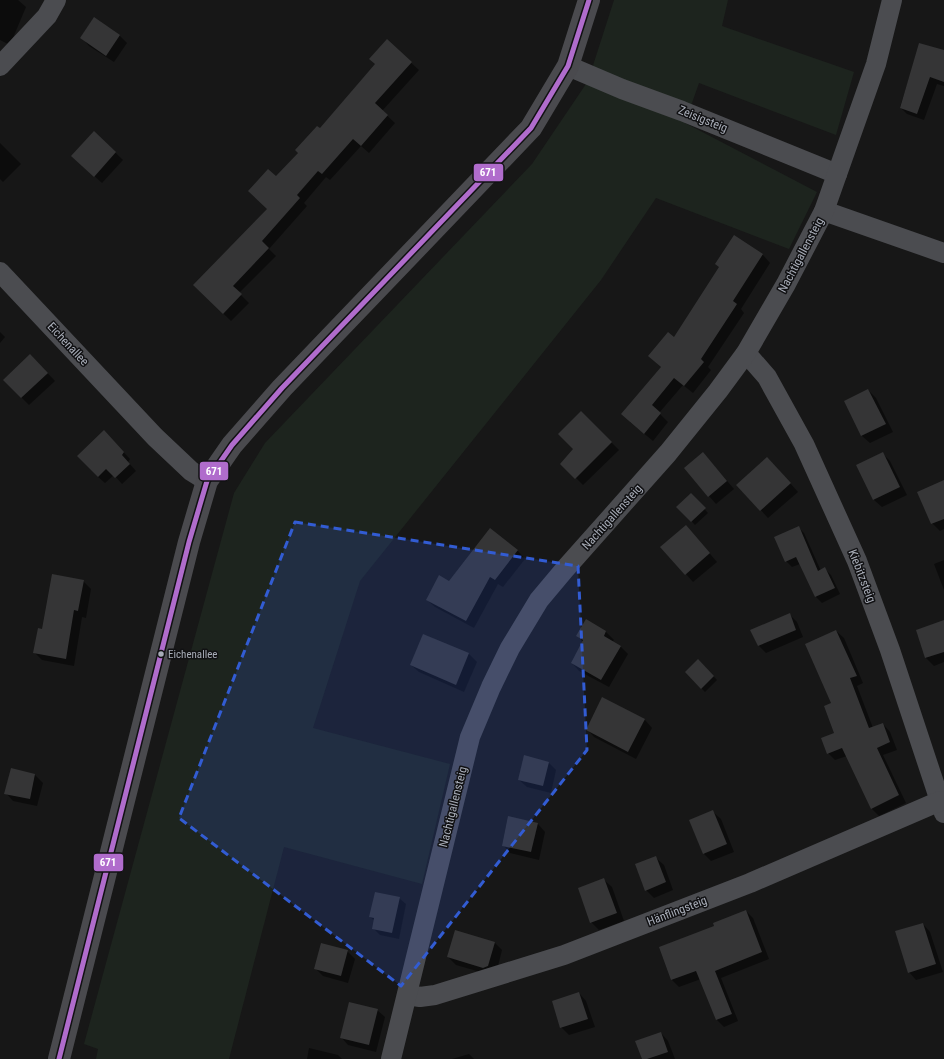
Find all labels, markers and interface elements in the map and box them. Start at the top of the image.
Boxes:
street label: Zeisigsteig [676,103,730,135]
line badge: 671 [473,163,504,182]
text: 671 [480,166,496,179]
street label: Nachtigallensteig [775,215,827,295]
street label: Eichenallee [44,319,92,369]
line badge: 671 [199,461,229,481]
text: 671 [206,465,222,478]
street label: Nachtigallensteig [579,482,645,552]
street label: Kiebitzsteig [845,547,879,605]
place label: Eichenallee [168,648,218,661]
marker: Eichenallee [156,649,166,659]
street label: Nachtigallensteig [436,765,470,849]
line badge: 671 [93,853,124,872]
text: 671 [100,856,116,869]
street label: Hänflingsteig [645,893,709,929]

